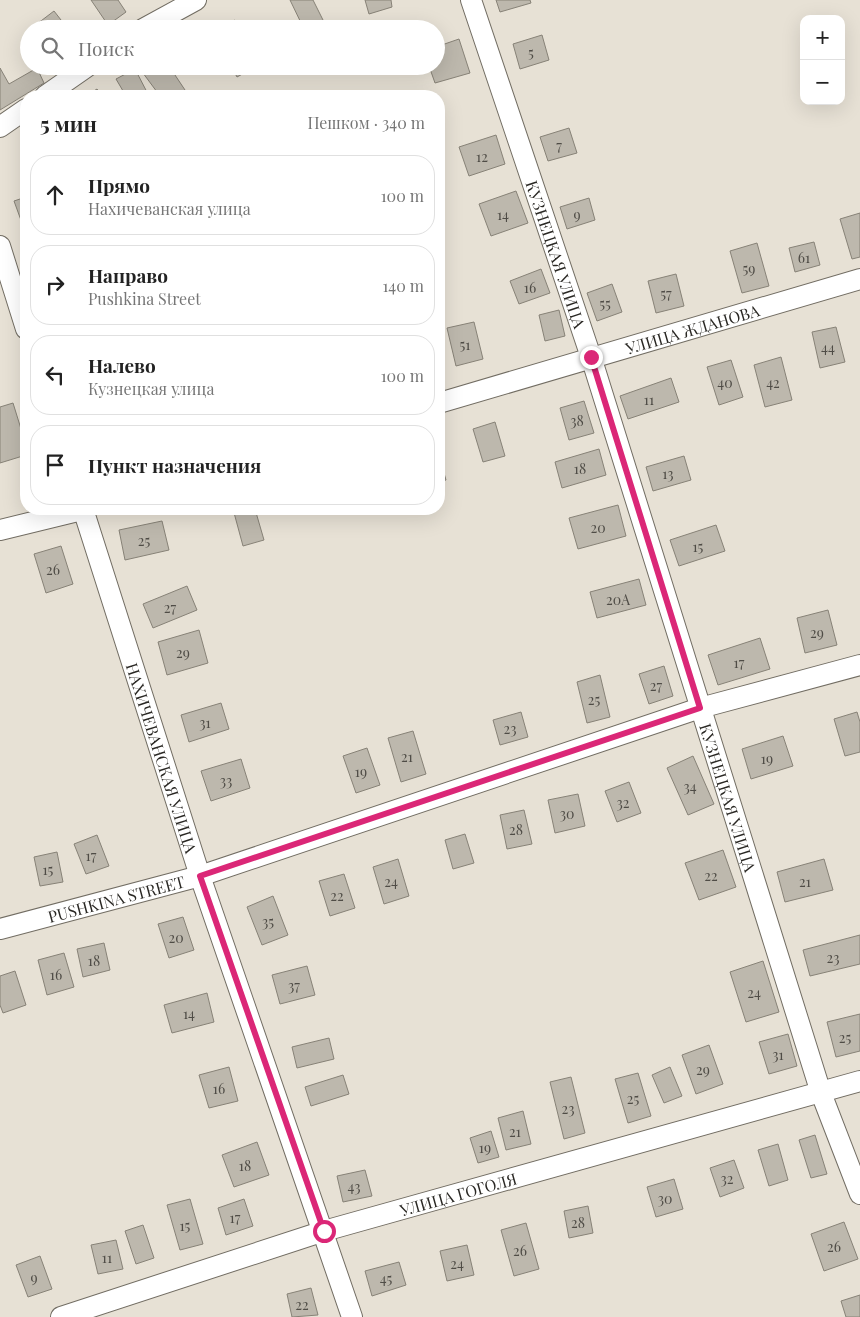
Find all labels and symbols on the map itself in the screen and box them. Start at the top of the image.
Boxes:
house number: 5 [528,43,534,62]
house number: 7 [556,136,562,155]
house number: 12 [476,147,488,166]
street label: КУЗНЕЦКАЯ УЛИЦА [522,177,591,331]
house number: 14 [497,205,509,224]
house number: 9 [573,205,581,224]
house number: 61 [798,248,810,267]
house number: 59 [743,259,755,278]
house number: 16 [524,278,536,297]
house number: 57 [660,284,672,303]
house number: 55 [599,294,611,313]
street label: УЛИЦА ЖДАНОВА [622,299,763,358]
house number: 51 [460,335,471,354]
house number: 44 [821,338,835,357]
route end [580,346,603,369]
house number: 40 [717,373,733,392]
house number: 42 [766,373,780,392]
house number: 11 [644,390,654,409]
house number: 38 [570,411,584,430]
house number: 18 [574,459,586,478]
house number: 13 [662,464,674,483]
house number: 20 [590,518,606,537]
house number: 25 [138,531,150,550]
house number: 15 [693,537,704,556]
house number: 26 [46,560,60,579]
house number: 20А [606,590,630,609]
house number: 27 [164,598,177,617]
house number: 29 [810,623,824,642]
house number: 29 [176,643,190,662]
house number: 17 [734,653,745,672]
street label: НАХИЧЕВАНСКАЯ УЛИЦА [122,660,203,856]
house number: 27 [650,676,663,695]
house number: 25 [588,690,600,709]
house number: 31 [199,713,211,732]
house number: 23 [503,719,517,738]
street label: КУЗНЕЦКАЯ УЛИЦА [696,720,762,875]
house number: 21 [401,747,413,766]
house number: 19 [761,749,773,768]
house number: 19 [355,762,367,781]
house number: 33 [220,771,232,790]
house number: 34 [683,777,697,796]
house number: 32 [616,793,630,812]
house number: 30 [560,804,574,823]
house number: 28 [509,820,523,839]
house number: 17 [86,846,97,865]
house number: 15 [43,860,54,879]
house number: 22 [704,866,718,885]
street label: PUSHKINA STREET [45,870,187,926]
house number: 24 [384,872,398,891]
house number: 21 [799,872,811,891]
house number: 22 [330,886,344,905]
house number: 35 [262,912,274,931]
house number: 20 [168,928,184,947]
house number: 23 [826,948,840,967]
house number: 18 [88,951,100,970]
house number: 16 [50,965,62,984]
house number: 37 [288,976,300,995]
house number: 24 [747,983,761,1002]
house number: 14 [183,1004,195,1023]
house number: 25 [839,1028,851,1047]
house number: 31 [772,1045,784,1064]
house number: 29 [696,1060,710,1079]
house number: 16 [213,1079,225,1098]
house number: 25 [627,1089,639,1108]
house number: 23 [561,1099,575,1118]
house number: 21 [509,1122,521,1141]
house number: 19 [479,1138,491,1157]
house number: 18 [239,1156,251,1175]
street label: УЛИЦА ГОГОЛЯ [396,1167,519,1220]
house number: 32 [720,1169,734,1188]
house number: 43 [348,1177,360,1196]
house number: 30 [658,1189,672,1208]
house number: 17 [230,1208,241,1227]
house number: 28 [571,1213,585,1232]
house number: 15 [180,1216,191,1235]
route start [313,1220,336,1243]
house number: 26 [827,1237,841,1256]
house number: 26 [513,1241,527,1260]
house number: 11 [102,1248,112,1267]
house number: 24 [450,1254,464,1273]
house number: 9 [30,1268,38,1287]
house number: 45 [380,1269,393,1288]
house number: 22 [295,1295,309,1314]

